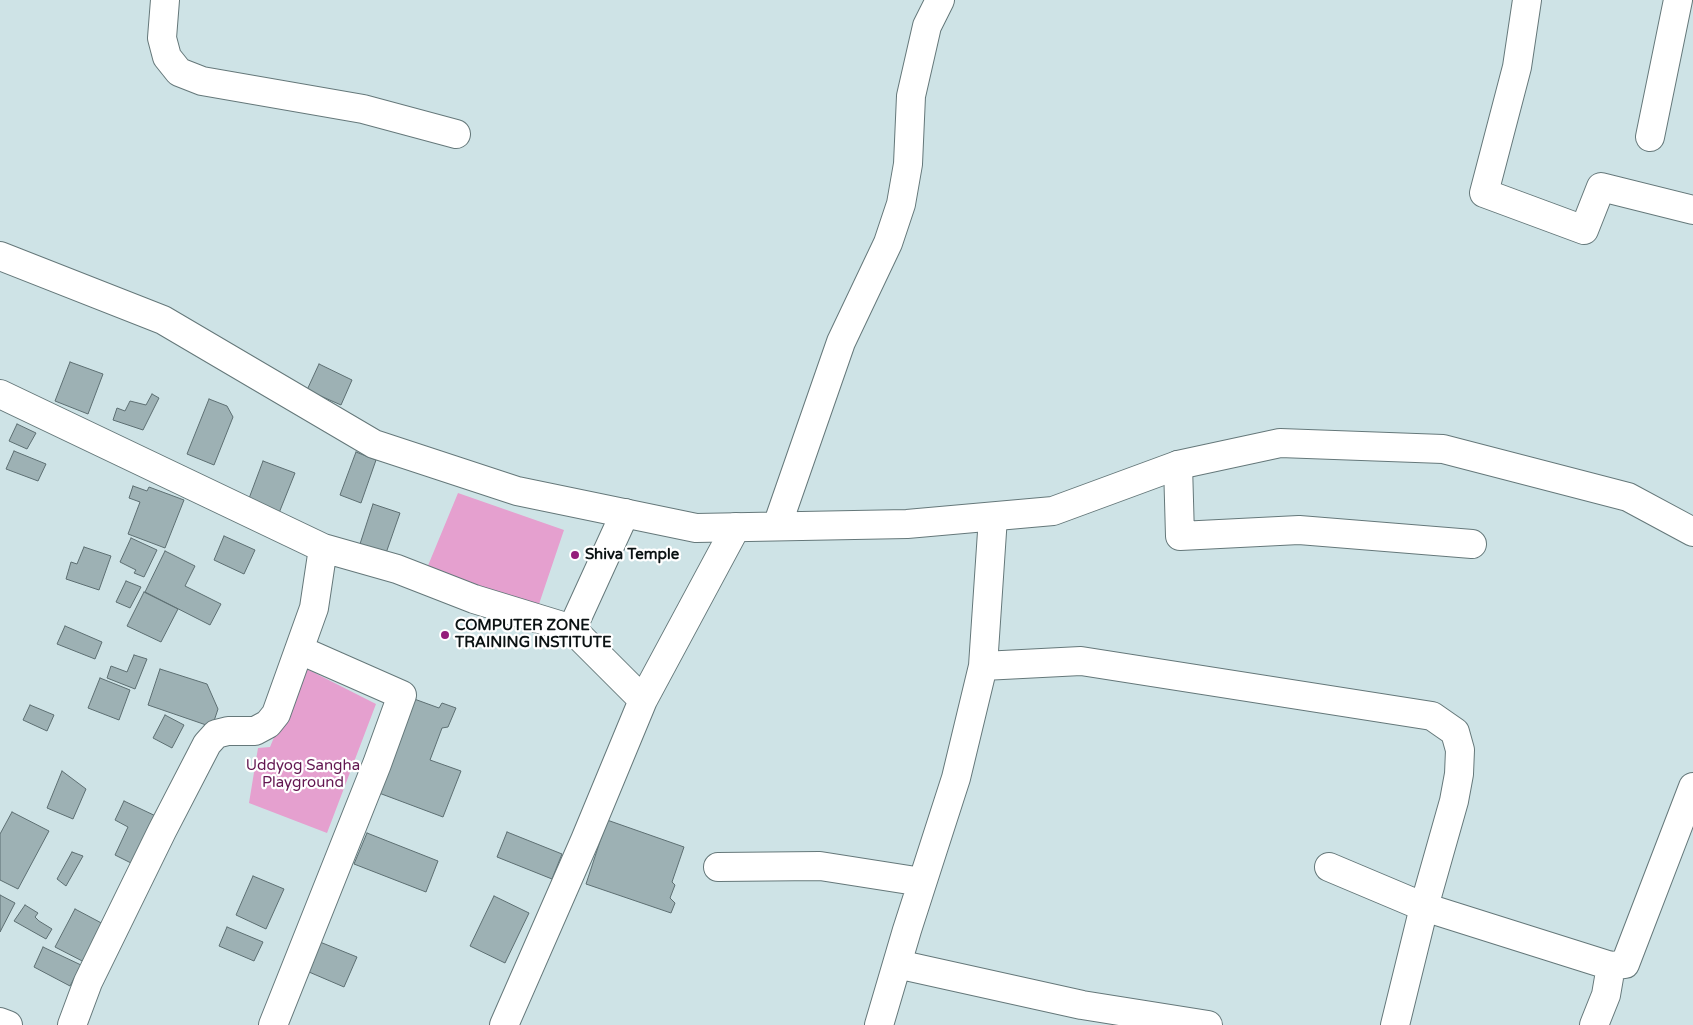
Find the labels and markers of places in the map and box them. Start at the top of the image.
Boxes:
place label: Shiva Temple [585,546,679,564]
marker: Shiva Temple [569,549,581,561]
place label: COMPUTER ZONE TRAINING INSTITUTE [455,617,612,652]
marker: COMPUTER ZONE TRAINING INSTITUTE [439,629,451,641]

